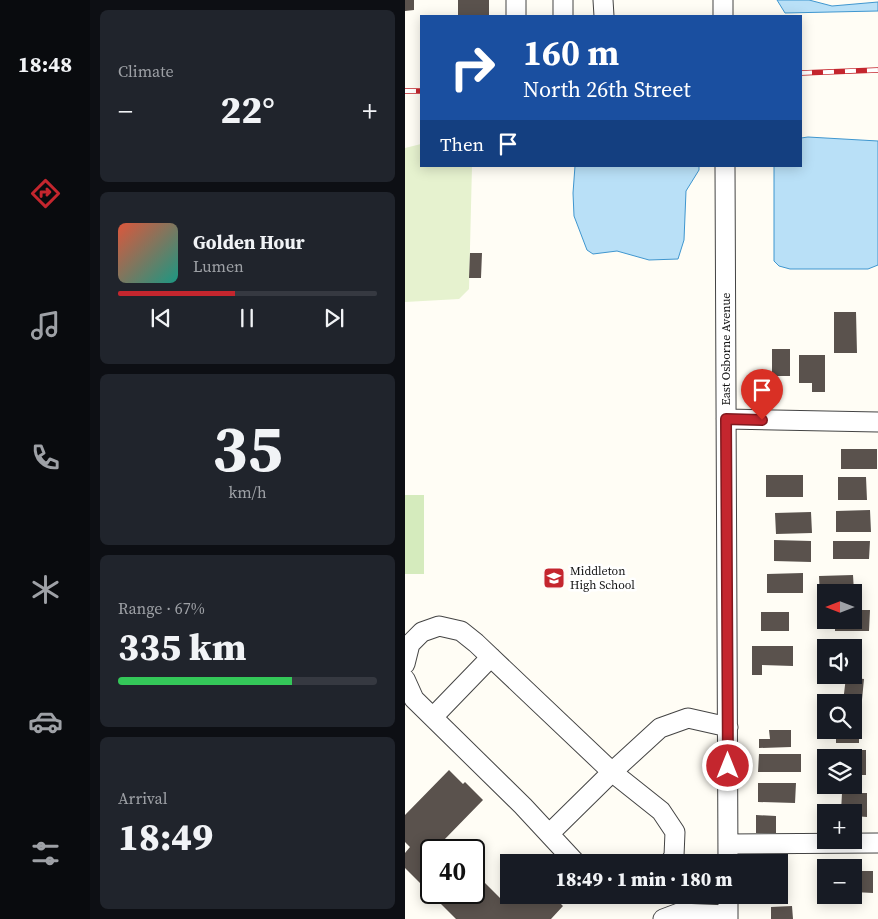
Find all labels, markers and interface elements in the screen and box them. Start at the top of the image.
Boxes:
text: 160 m [523,29,619,77]
icon: right [440,35,505,100]
text: 18:48 [18,49,72,79]
text: Climate [118,60,174,82]
text: North 26th Street [523,74,691,104]
text: 22° [220,84,275,136]
text: − [118,92,133,130]
text: + [362,92,377,130]
icon: arrive [494,130,522,158]
text: Then [440,131,484,157]
icon: directions [28,176,63,211]
text: Golden Hour [193,229,305,255]
text: Lumen [193,255,244,277]
street label: East Osborne Avenue [718,293,734,406]
icon: previous [147,304,175,332]
icon: pause [233,304,261,332]
icon: next [320,304,348,332]
icon: music [28,308,63,343]
pin [741,369,783,420]
icon: arrive [748,376,776,404]
text: 35 [212,404,283,493]
icon: phone [28,440,63,475]
text: km/h [228,481,267,503]
place label: Middleton High School [570,563,635,593]
school or university icon: Middleton High School [542,566,566,590]
icon: climate [28,572,63,607]
north arrow [817,584,863,629]
map controls [817,584,862,904]
text: Range · 67% [118,597,205,619]
text: 335 km [118,621,246,673]
button: sound [817,639,862,684]
button: search [817,694,862,739]
icon: car [28,704,63,739]
position arrow [701,739,753,791]
button: layers [817,749,862,794]
text: Arrival [118,787,167,809]
button: + [817,804,862,849]
text: 18:49 [118,811,213,863]
icon: filters [28,836,63,871]
speed limit sign: 40 [420,839,485,904]
button: − [817,859,862,904]
text: 18:49 · 1 min · 180 m [555,866,733,892]

